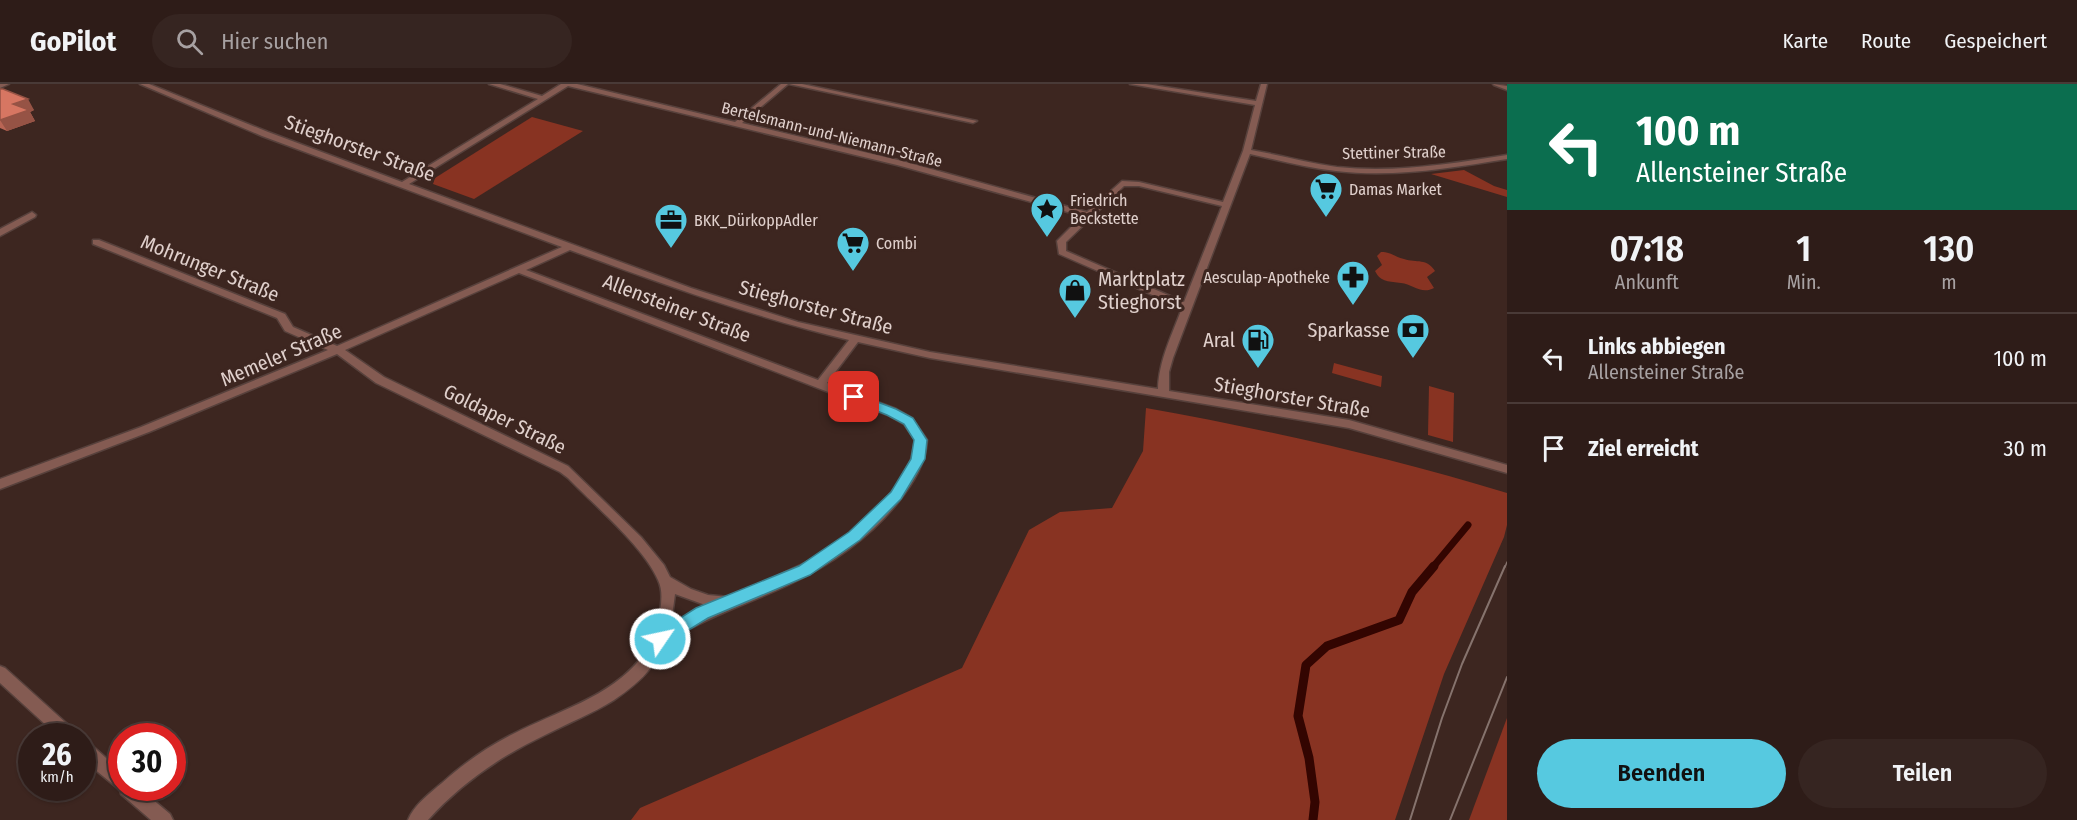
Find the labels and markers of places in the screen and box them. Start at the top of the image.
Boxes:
supermarket icon: Damas Market [1308,171,1344,218]
place label: Damas Market [1349,180,1443,199]
place icon: Friedrich Beckstette [1029,191,1065,238]
place label: Friedrich Beckstette [1070,191,1139,228]
office icon: BKK_DürkoppAdler [653,202,689,249]
place label: BKK_DürkoppAdler [694,211,818,230]
supermarket icon: Combi [835,225,871,272]
place label: Combi [876,234,917,253]
pharmacy icon: Aesculap-Apotheke [1335,259,1371,306]
place label: Marktplatz Stieghorst [1098,267,1185,314]
place label: Aesculap-Apotheke [1203,268,1330,287]
shop icon: Marktplatz Stieghorst [1057,272,1093,319]
bank icon: Sparkasse [1395,312,1431,359]
place label: Sparkasse [1307,318,1390,342]
fuel station icon: Aral [1240,322,1276,369]
place label: Aral [1203,328,1235,352]
pin [828,371,879,422]

